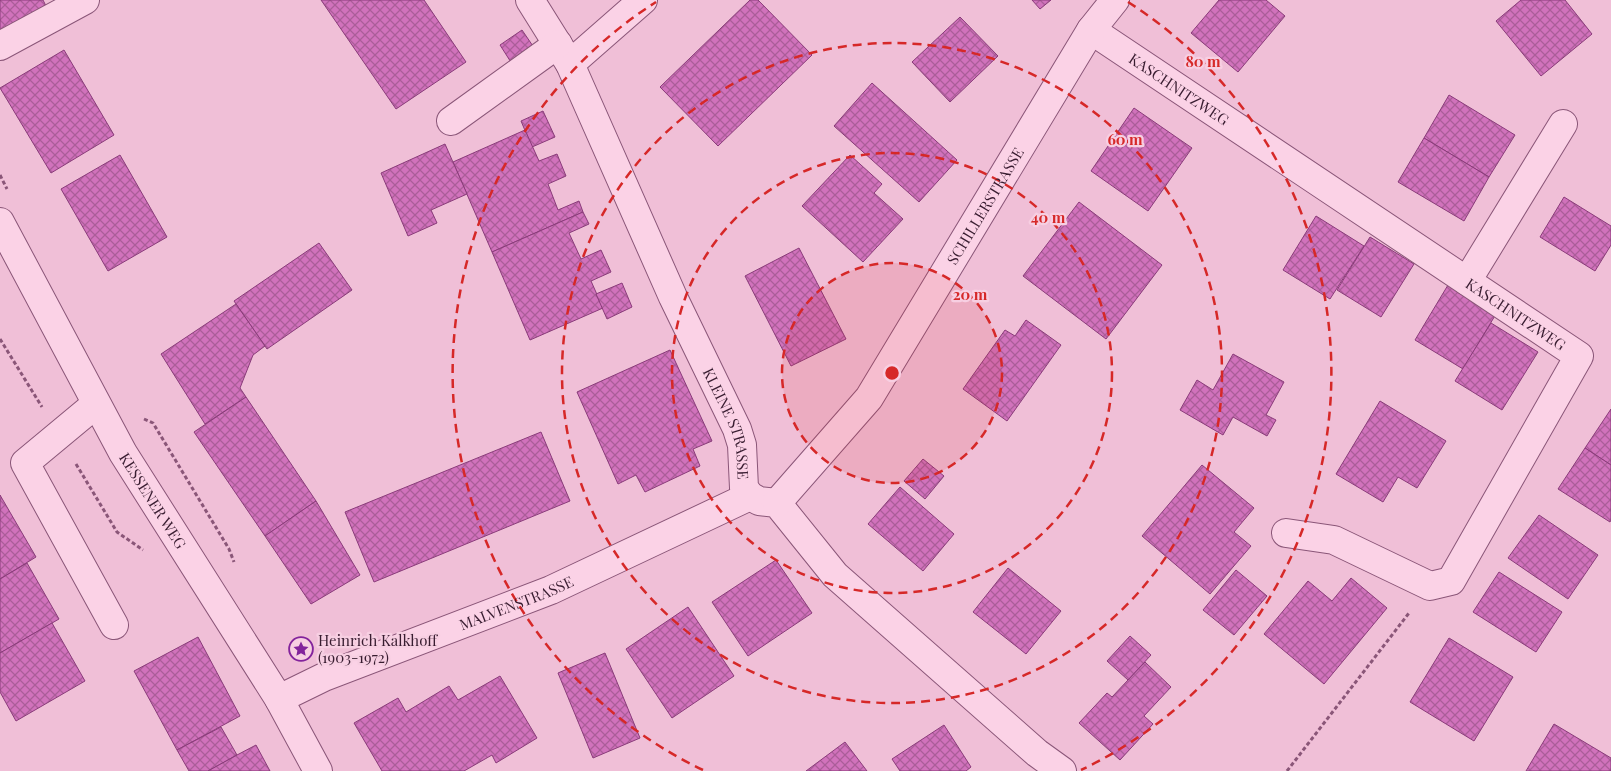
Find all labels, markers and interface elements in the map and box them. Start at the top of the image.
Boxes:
street label: KASCHNITZWEG [1125,48,1233,130]
text: 80 m [1185,51,1221,71]
text: 60 m [1107,129,1143,149]
street label: SCHILLERSTRASSE [942,144,1028,268]
text: 40 m [1031,207,1066,227]
street label: KASCHNITZWEG [1462,273,1570,355]
text: 20 m [953,284,988,304]
street label: KLEINE STRASSE [699,364,754,480]
centre of rings [883,364,901,382]
street label: KESSENER WEG [115,449,191,553]
street label: MALVENSTRASSE [456,571,576,634]
place label: Heinrich Kalkhoff (1903-1972) [318,630,438,667]
place icon: Heinrich Kalkhoff (1903-1972) [288,636,314,662]

